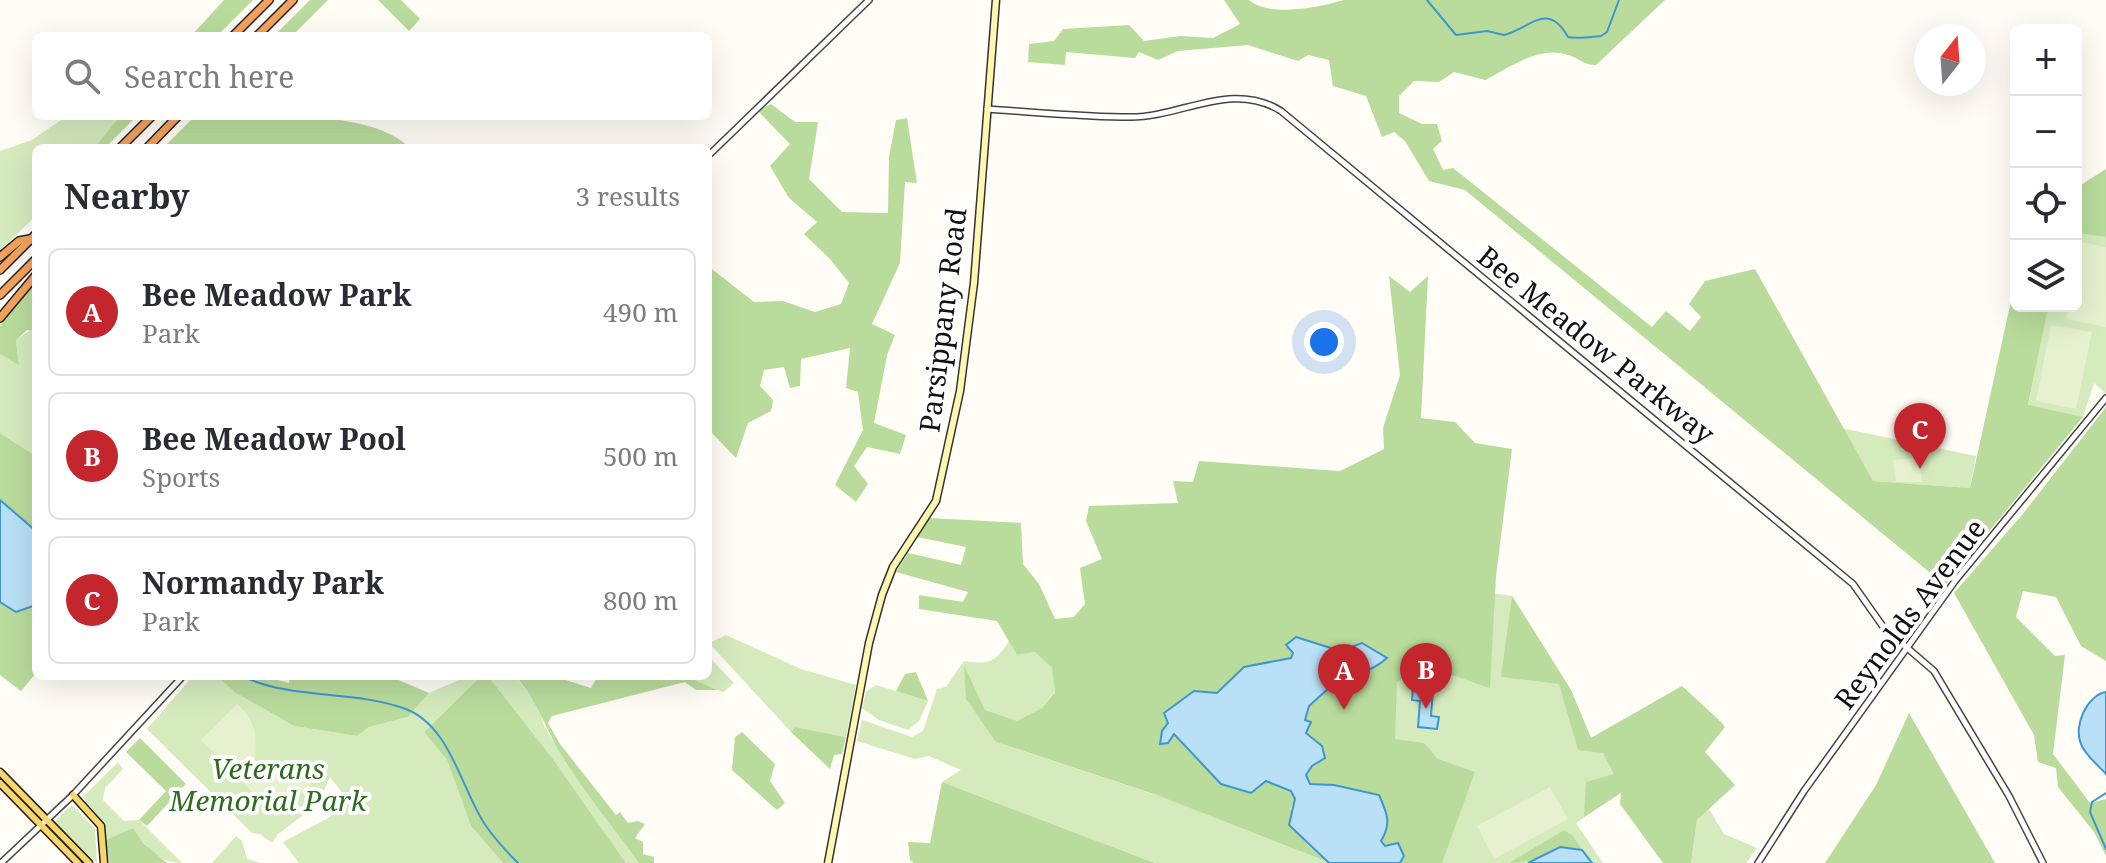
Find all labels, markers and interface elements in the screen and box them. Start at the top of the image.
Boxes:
north arrow [1914,24,1986,96]
map controls [2010,24,2082,312]
button: + [2010,24,2082,96]
search box [32,32,712,120]
icon: search [60,54,104,98]
text: Search here [124,56,294,97]
button: − [2010,96,2082,168]
button: locate [2010,168,2082,240]
text: Nearby [64,173,190,219]
text: 3 results [575,178,680,214]
street label: Parsippany Road [909,206,975,434]
street label: Bee Meadow Parkway [1470,237,1723,452]
button: layers [2010,240,2082,312]
text: Bee Meadow Park [142,274,411,315]
text: A [82,294,102,330]
text: 490 m [603,294,678,330]
text: Park [142,315,200,351]
your location [1304,322,1344,362]
pin: C [1894,403,1946,469]
text: Bee Meadow Pool [142,418,406,459]
text: B [83,438,101,474]
text: 500 m [603,438,678,474]
text: Sports [142,459,220,495]
street label: Reynolds Avenue [1825,510,1993,716]
text: Normandy Park [142,562,384,603]
text: C [83,582,101,618]
text: 800 m [603,582,678,618]
text: Park [142,603,200,639]
pin: B [1400,643,1452,709]
pin: A [1318,644,1370,710]
park label: Veterans Memorial Park [168,749,368,819]

